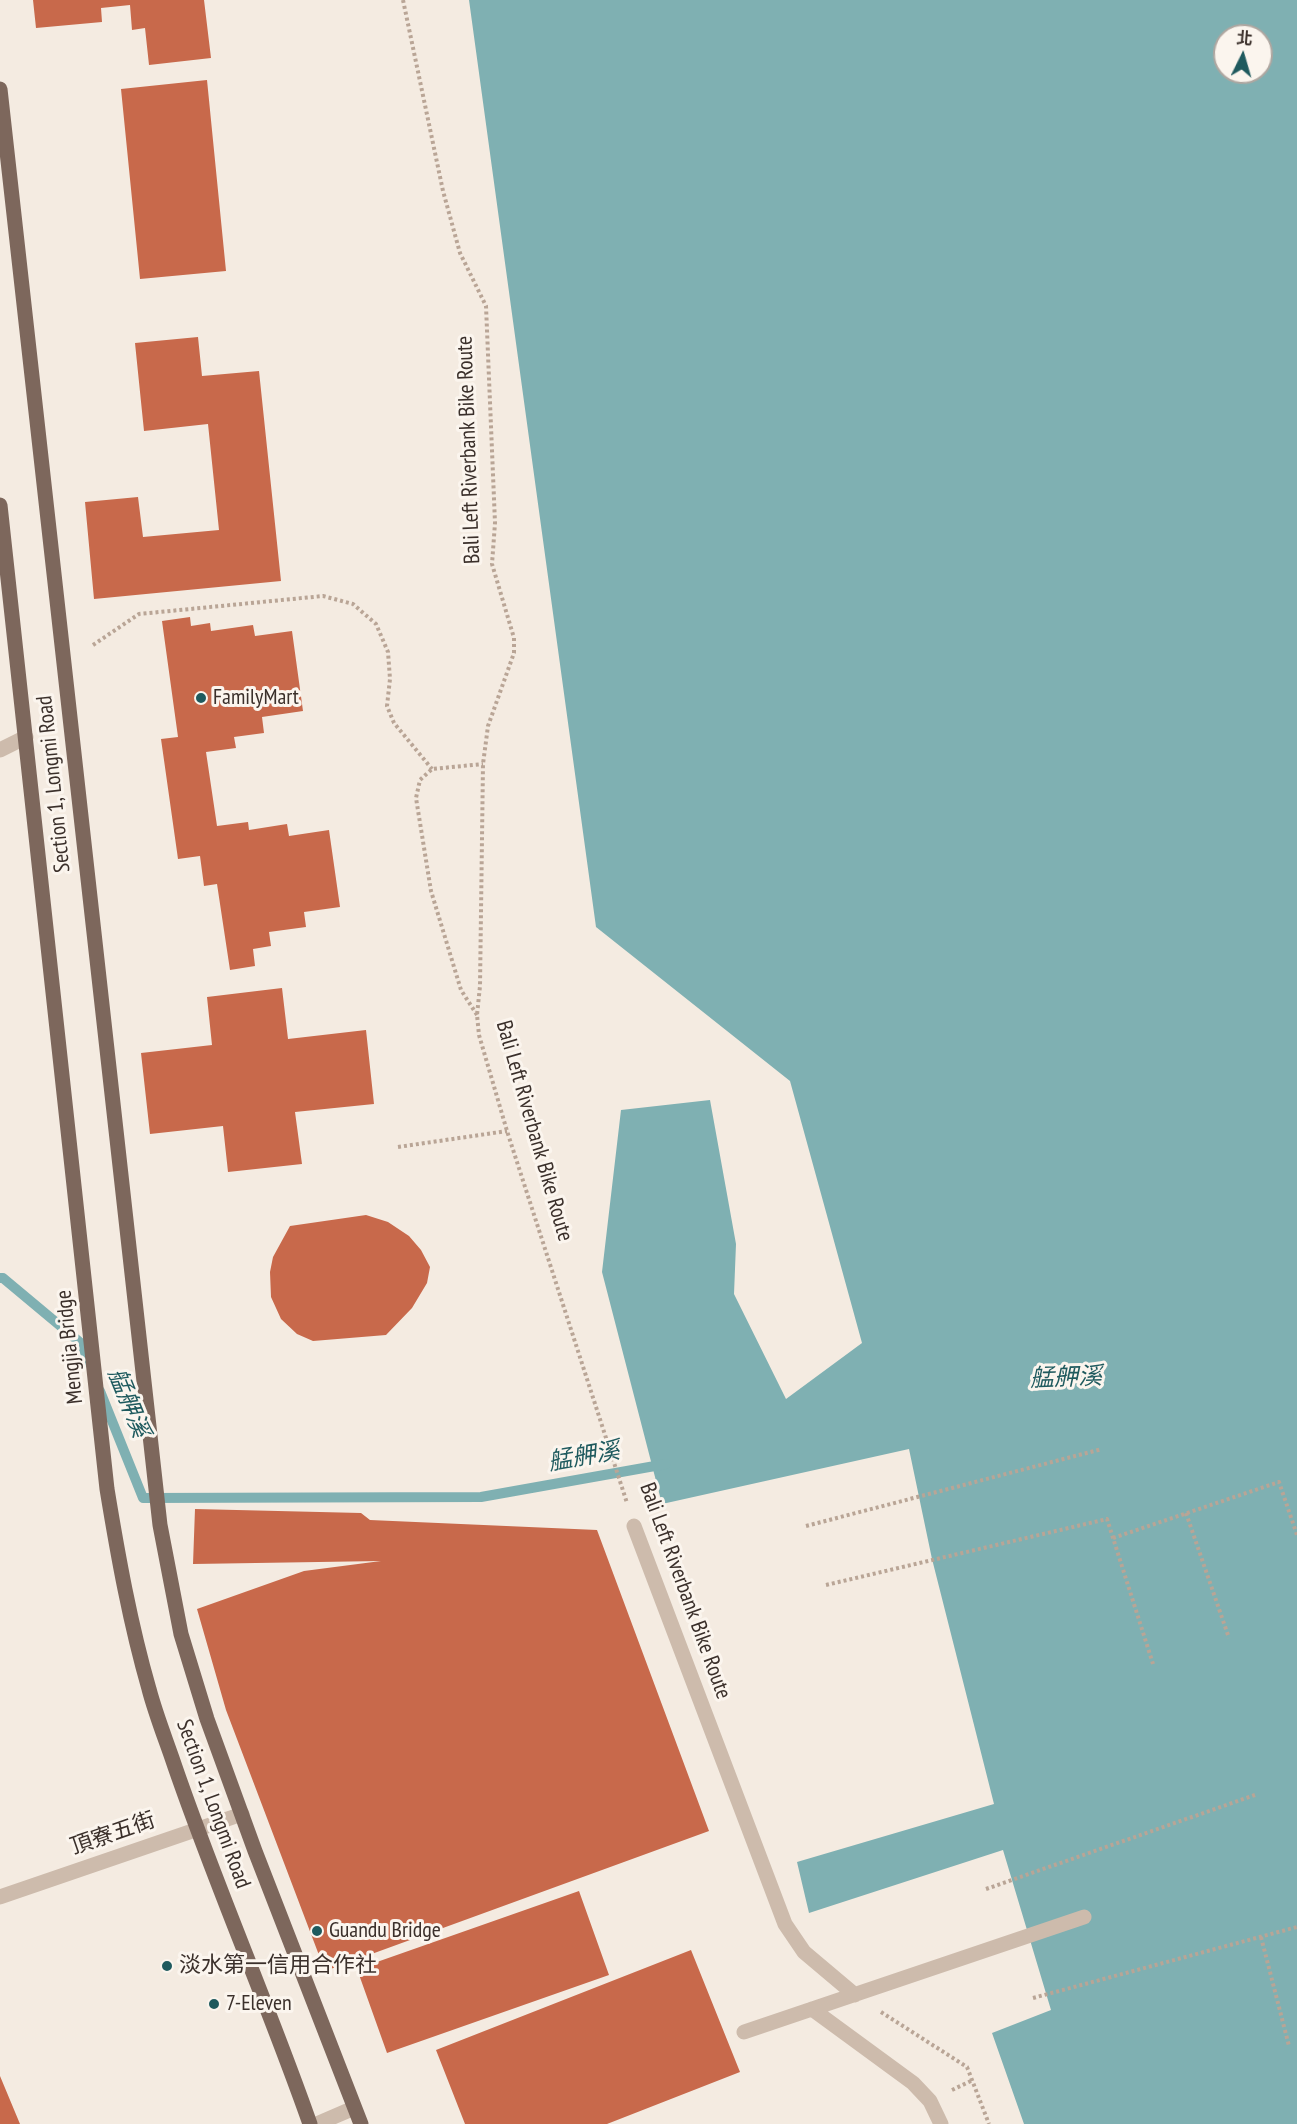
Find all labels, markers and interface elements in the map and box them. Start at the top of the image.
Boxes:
north arrow [1213,24,1273,84]
text: 北 [1236,27,1253,49]
street label: Bali Left Riverbank Bike Route [452,336,486,564]
place label: FamilyMart [213,685,299,711]
marker: FamilyMart [194,691,208,705]
street label: Section 1, Longmi Road [32,694,76,874]
street label: Bali Left Riverbank Bike Route [490,1018,578,1244]
street label: Mengjia Bridge [51,1289,89,1405]
water label: 艋舺溪 [1030,1362,1102,1394]
water label: 艋舺溪 [101,1364,155,1442]
water label: 艋舺溪 [546,1437,622,1477]
street label: Bali Left Riverbank Bike Route [634,1479,736,1703]
street label: Section 1, Longmi Road [170,1716,256,1892]
street label: 頂寮五街 [67,1807,159,1861]
place label: Guandu Bridge [329,1918,441,1944]
marker: Guandu Bridge [310,1924,324,1938]
place label: 淡水第一信用合作社 [179,1953,377,1979]
marker: 淡水第一信用合作社 [160,1959,174,1973]
place label: 7-Eleven [226,1991,292,2017]
marker: 7-Eleven [207,1997,221,2011]

